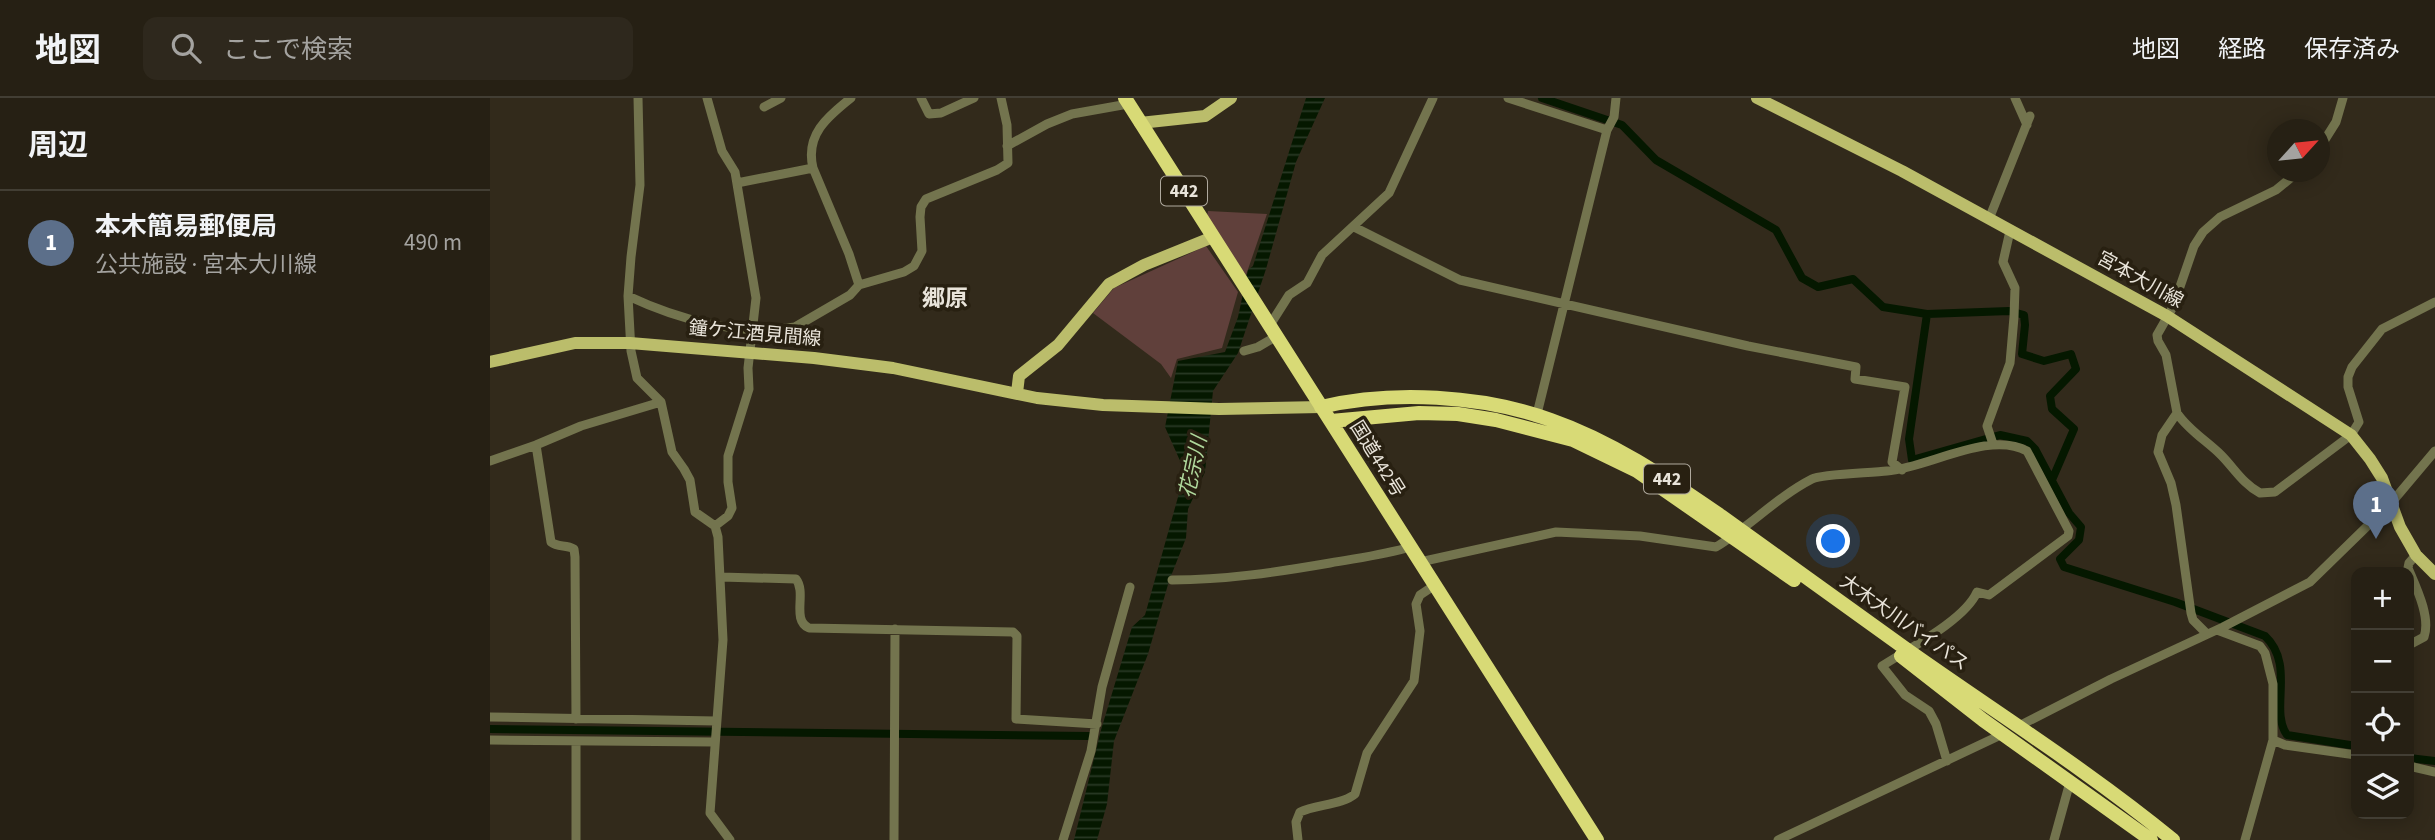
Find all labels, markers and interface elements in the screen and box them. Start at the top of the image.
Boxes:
search box [143,17,633,80]
text: 地図 [35,27,101,74]
icon: search [167,29,205,67]
text: ここで検索 [223,31,353,68]
text: 地図 [2132,32,2180,67]
text: 経路 [2218,32,2266,67]
text: 保存済み [2304,32,2400,67]
north arrow [2267,119,2330,182]
text: 周辺 [28,124,88,167]
road number: 442 [1161,176,1207,206]
text: 本木簡易郵便局 [95,208,277,245]
text: 1 [45,226,57,259]
text: 490 m [404,226,462,259]
street label: 宮本大川線 [2092,245,2188,315]
text: 公共施設 · 宮本大川線 [95,248,317,281]
district label: 郷原 [922,282,968,315]
street label: 鐘ケ江酒見間線 [688,315,822,353]
street label: 国道442号 [1343,416,1411,502]
water label: 花宗川 [1172,431,1215,501]
road number: 442 [1644,464,1690,494]
pin: 1 [2353,481,2399,539]
your location [1816,524,1850,558]
map controls [2351,567,2414,819]
button: + [2351,567,2414,630]
street label: 大木大川バイパス [1834,568,1974,678]
button: − [2351,630,2414,693]
button: locate [2351,693,2414,756]
button: layers [2351,756,2414,819]

